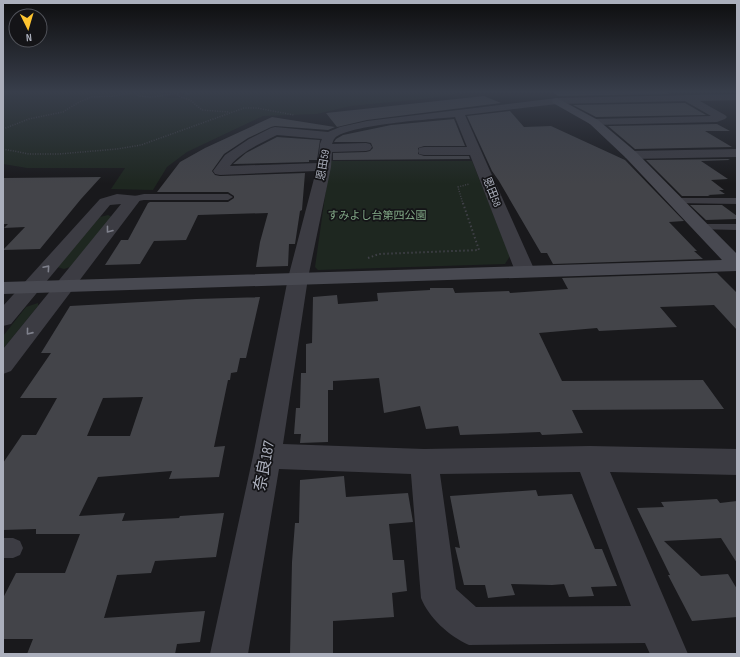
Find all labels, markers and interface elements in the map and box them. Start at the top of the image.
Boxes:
north arrow [8,8,48,48]
text: N [25,31,32,44]
street label: 恩田59 [314,148,332,182]
street label: 恩田58 [480,175,504,209]
park label: すみよし台第四公園 [328,209,427,222]
one-way arrow [107,225,114,232]
one-way arrow [43,266,50,273]
one-way arrow [27,328,34,335]
street label: 奈良187 [251,439,279,493]

